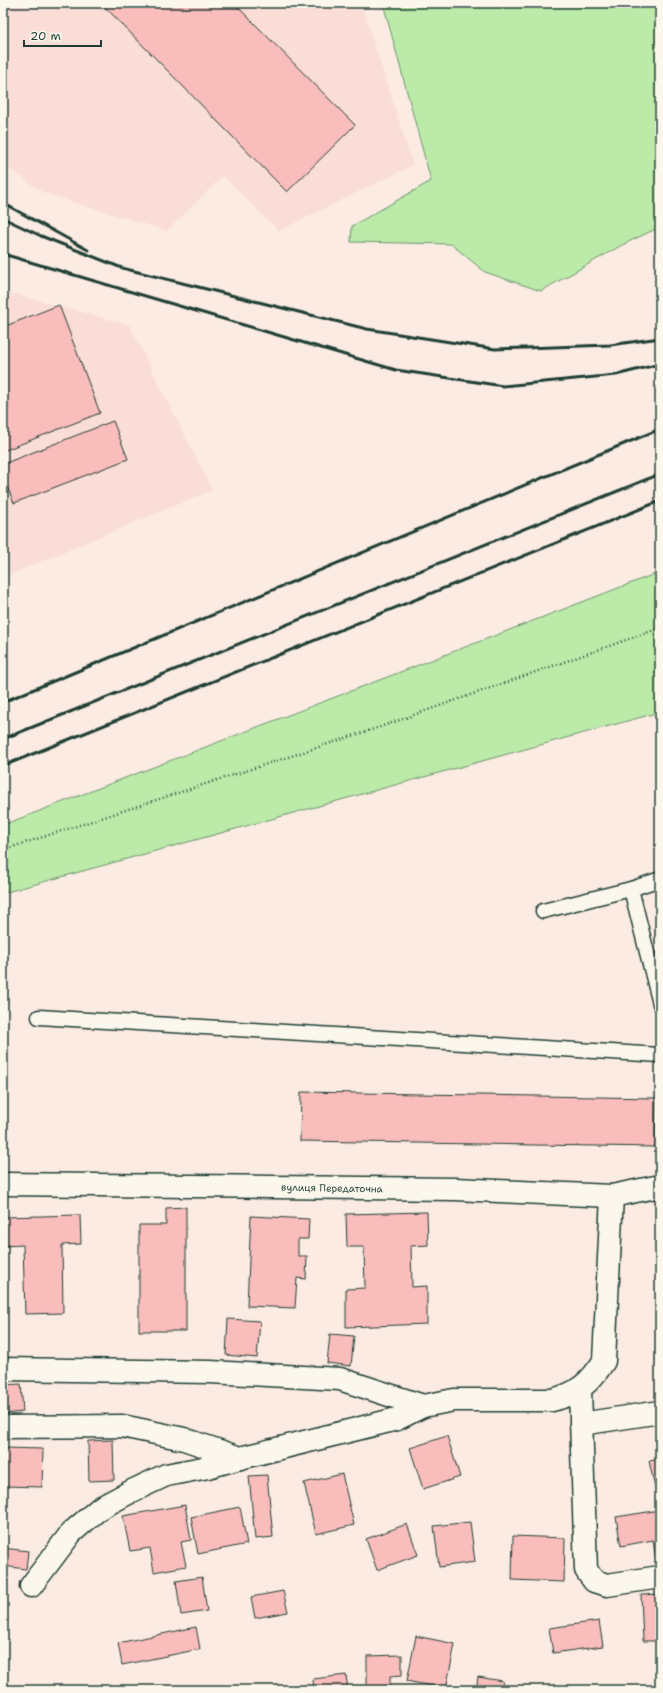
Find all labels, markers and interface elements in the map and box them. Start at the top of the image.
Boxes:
scale bar [24,22,101,48]
text: 20 m [30,28,61,44]
street label: вулиця Передаточна [281,1181,384,1195]

